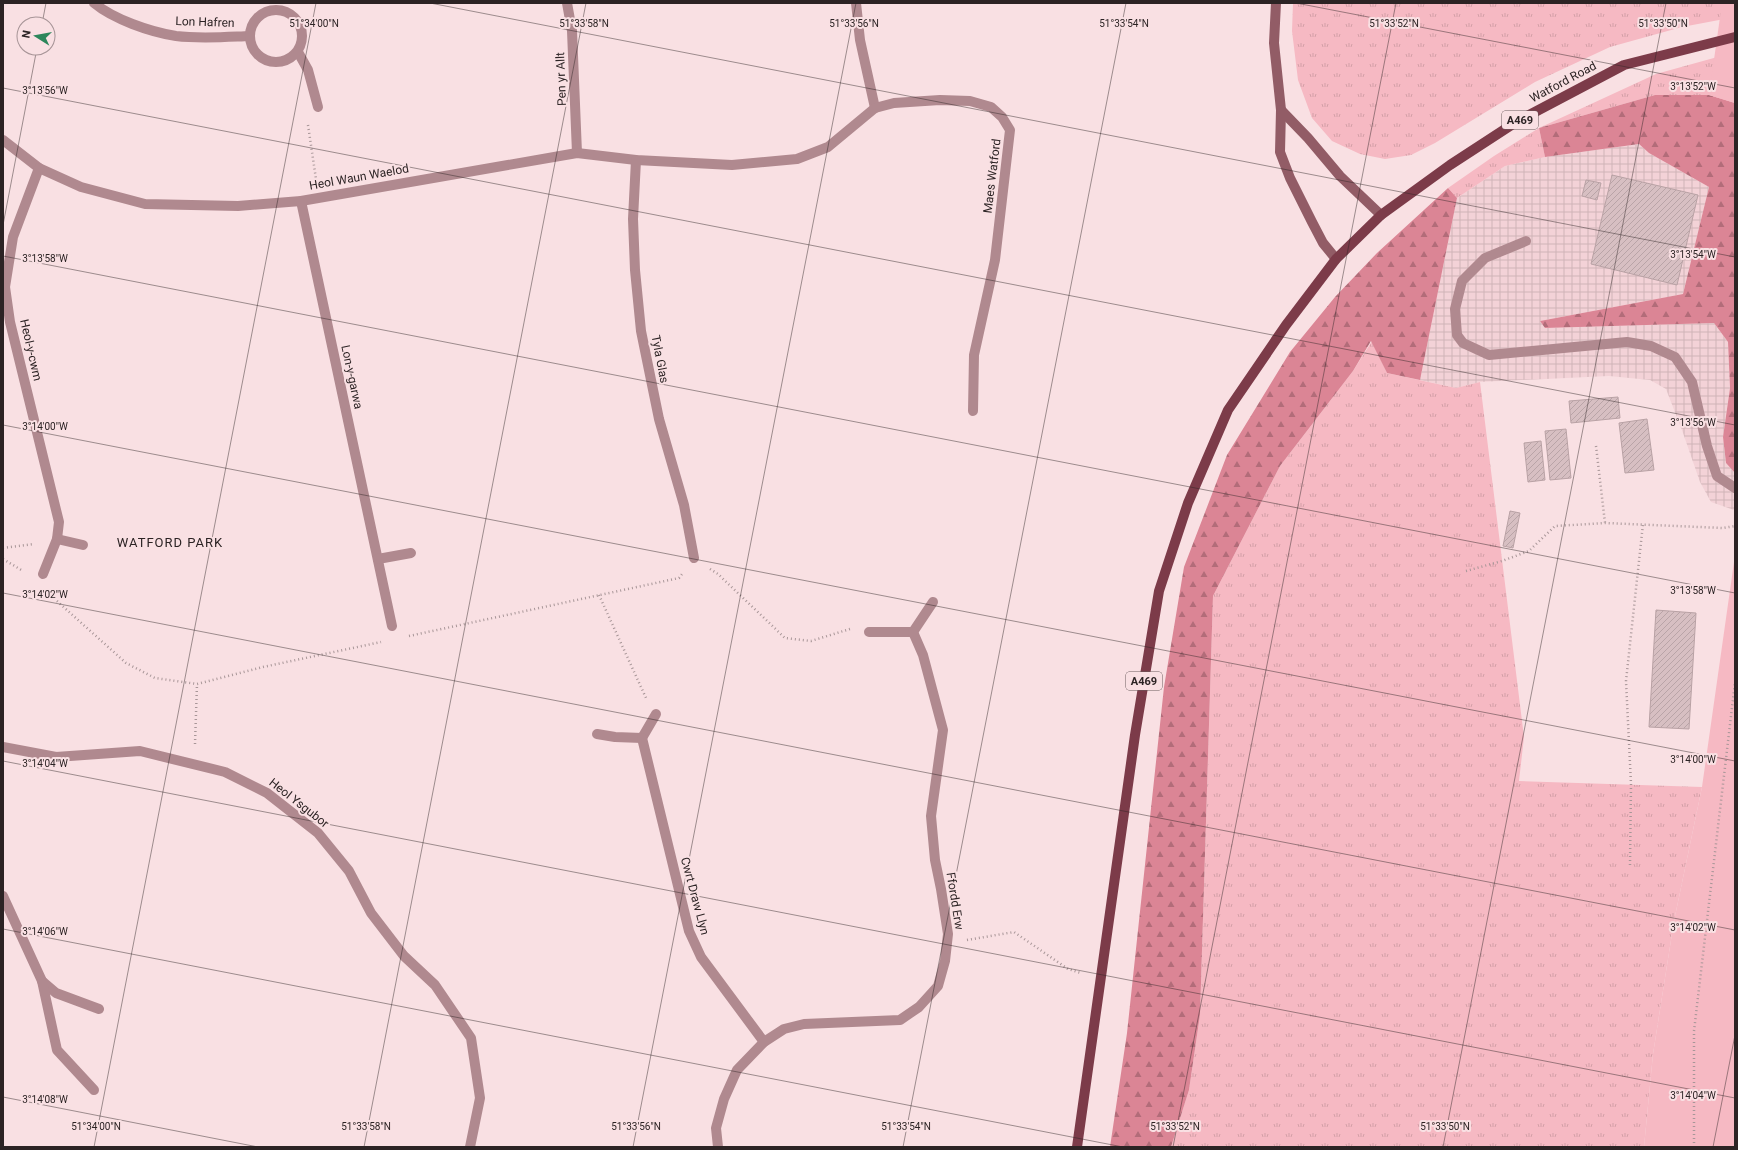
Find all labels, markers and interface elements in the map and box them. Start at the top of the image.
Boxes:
street label: Lon Hafren [175,14,235,30]
north arrow [16,16,56,56]
text: 51°34'00"N [289,18,339,29]
text: 51°33'58"N [559,18,609,29]
text: 51°33'56"N [829,18,879,29]
text: 51°33'54"N [1099,18,1149,29]
text: 51°33'52"N [1369,18,1419,29]
text: 51°33'50"N [1638,18,1688,29]
text: N [20,29,34,39]
street label: Pen yr Allt [553,52,569,106]
street label: Watford Road [1527,59,1599,105]
text: 3°13'52"W [1670,81,1716,92]
text: 3°13'56"W [22,85,68,96]
road number: A469 [1502,111,1538,129]
street label: Maes Watford [980,138,1004,214]
street label: Heol Waun Waelod [308,161,410,193]
text: 3°13'54"W [1670,249,1716,260]
text: 3°13'58"W [22,253,68,264]
street label: Heol-y-cwm [17,318,45,382]
street label: Tyla Glas [648,334,672,384]
street label: Lon-y-garwa [338,344,366,410]
text: 3°13'56"W [1670,417,1716,428]
text: 3°14'00"W [22,421,68,432]
district label: WATFORD PARK [117,535,223,550]
text: 3°13'58"W [1670,585,1716,596]
text: 3°14'02"W [22,589,68,600]
road number: A469 [1126,672,1162,690]
text: 3°14'00"W [1670,754,1716,765]
text: 3°14'04"W [22,758,68,769]
street label: Heol Ysgubor [266,775,332,831]
street label: Cwrt Draw Llyn [678,856,712,936]
street label: Ffordd Erw [944,871,966,931]
text: 3°14'02"W [1670,922,1716,933]
text: 3°14'06"W [22,926,68,937]
text: 3°14'04"W [1670,1090,1716,1101]
text: 3°14'08"W [22,1094,68,1105]
text: 51°34'00"N [71,1121,121,1132]
text: 51°33'58"N [341,1121,391,1132]
text: 51°33'56"N [611,1121,661,1132]
text: 51°33'54"N [881,1121,931,1132]
text: 51°33'52"N [1150,1121,1200,1132]
text: 51°33'50"N [1420,1121,1470,1132]

